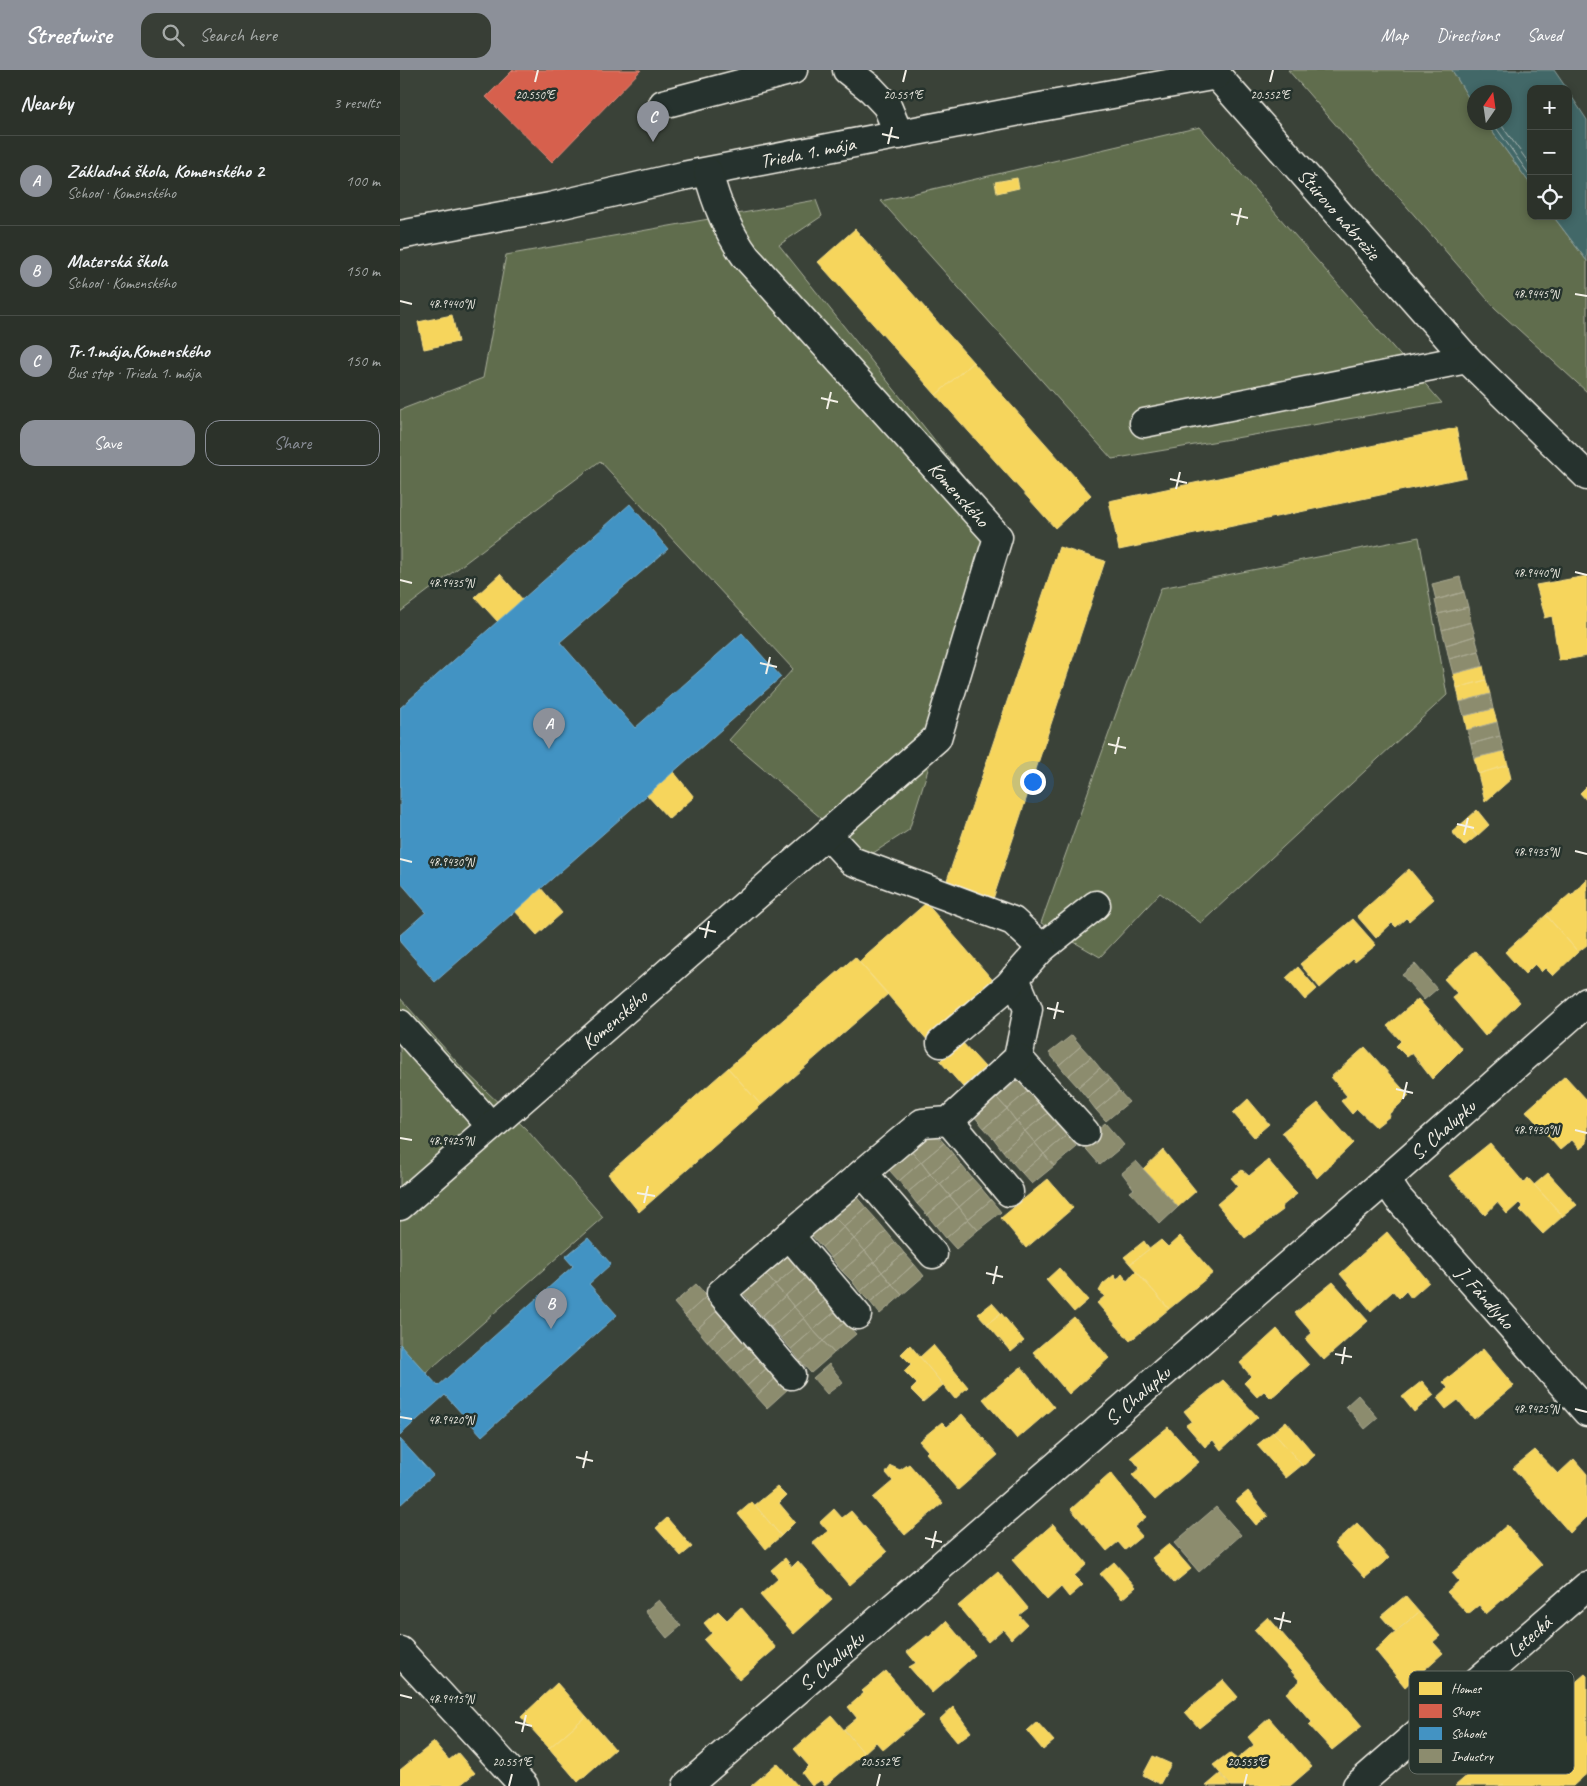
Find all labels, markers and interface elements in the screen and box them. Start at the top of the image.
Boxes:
search box [141,13,491,58]
text: Streetwise [25,20,111,50]
icon: search [159,21,187,49]
text: Search here [199,23,277,47]
text: Map [1381,24,1408,46]
text: Directions [1436,24,1499,46]
text: Saved [1527,24,1562,46]
north arrow [1467,85,1512,130]
map controls [1527,85,1572,220]
button: + [1527,85,1572,130]
text: 20.550°E [515,87,556,103]
text: 20.551°E [883,87,924,103]
text: 20.552°E [1250,87,1291,103]
text: Nearby [20,90,73,116]
text: 3 results [333,93,380,113]
pin: C [637,101,669,142]
button: − [1527,130,1572,175]
street label: Trieda 1. mája [758,131,859,174]
text: Základná škola, Komenského 2 [67,159,264,183]
street label: Štúrovo nábrežie [1292,164,1386,266]
text: A [32,171,40,191]
text: 100 m [346,171,380,191]
button: locate [1527,175,1572,220]
text: School · Komenského [67,183,176,203]
text: Materská škola [67,249,167,273]
text: B [32,261,40,281]
text: 150 m [346,261,380,281]
text: School · Komenského [67,273,176,293]
text: 48.9445°N [1513,286,1560,302]
text: 48.9440°N [428,296,475,312]
text: Tr.1.mája,Komenského [67,339,210,363]
text: C [32,351,40,371]
text: 150 m [346,351,380,371]
text: Bus stop · Trieda 1. mája [67,363,201,383]
button: Save [20,420,195,466]
button: Share [205,420,380,466]
street label: Komenského [923,456,995,533]
text: 48.9440°N [1513,565,1560,581]
text: 48.9435°N [428,575,475,591]
pin: A [533,708,565,749]
your location [1020,769,1046,795]
text: 48.9435°N [1513,844,1560,860]
text: 48.9430°N [428,854,475,870]
street label: Komenského [576,984,653,1055]
street label: S. Chalupku [1405,1093,1482,1166]
text: 48.9430°N [1513,1122,1560,1138]
text: 48.9425°N [428,1133,475,1149]
street label: J. Fándlyho [1450,1260,1520,1335]
pin: B [535,1288,567,1329]
street label: S. Chalupku [1100,1360,1177,1431]
text: 48.9425°N [1513,1401,1560,1417]
text: 48.9420°N [428,1412,475,1428]
street label: Letecká [1502,1609,1559,1663]
street label: S. Chalupku [794,1625,871,1697]
legend [1409,1671,1574,1774]
text: Homes [1451,1680,1482,1697]
text: 48.9415°N [428,1691,475,1707]
text: Shops [1451,1703,1481,1720]
text: Schools [1451,1725,1487,1742]
text: Industry [1451,1748,1494,1765]
text: 20.551°E [492,1754,533,1770]
text: 20.552°E [860,1754,901,1770]
text: 20.553°E [1227,1754,1268,1770]

